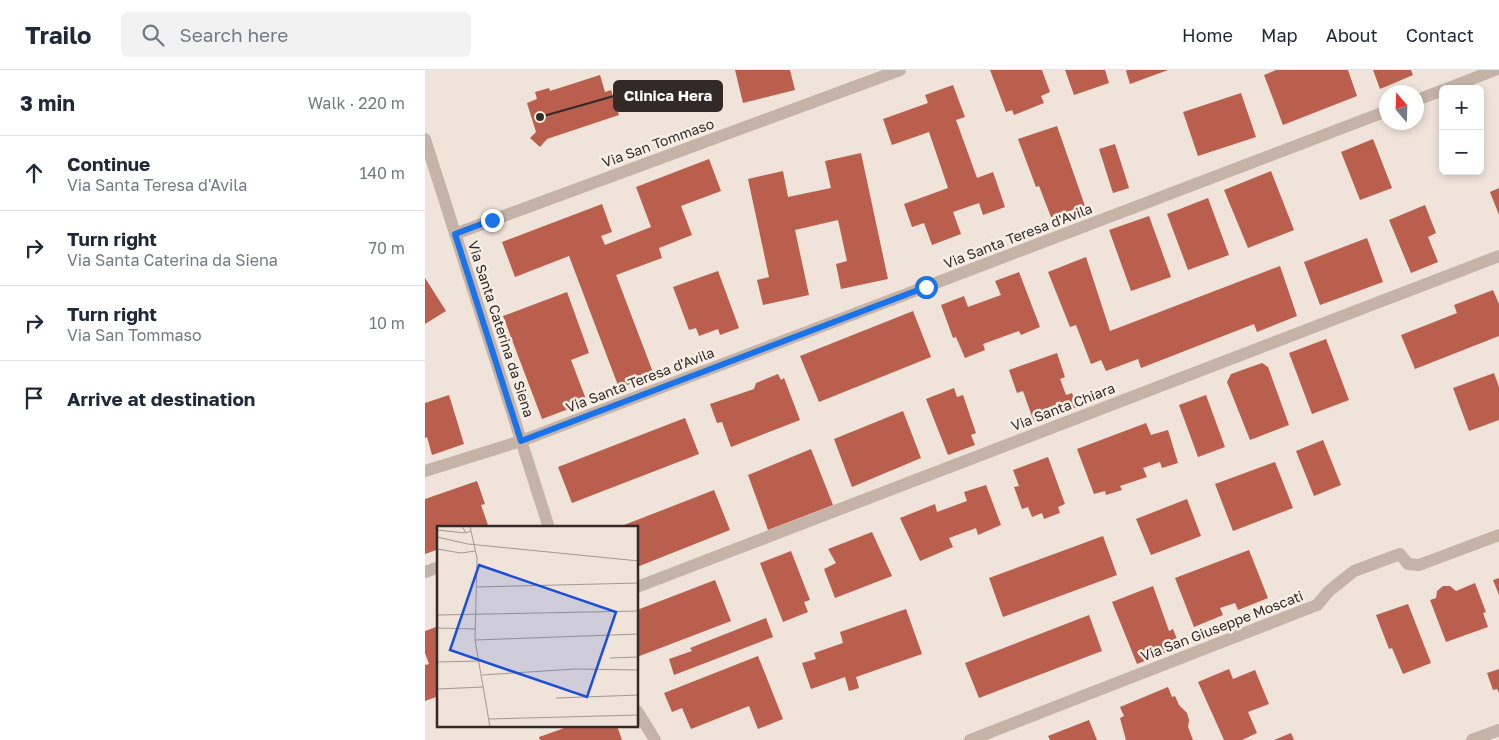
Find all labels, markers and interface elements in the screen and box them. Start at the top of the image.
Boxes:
search box [121,12,471,57]
text: Trailo [25,20,91,49]
icon: search [139,21,167,49]
text: Search here [179,23,288,46]
text: Home [1182,24,1233,46]
text: Map [1261,24,1298,46]
text: About [1326,24,1378,46]
text: Contact [1406,24,1474,46]
callout: Clinica Hera [614,81,722,111]
north arrow [1379,85,1424,130]
map controls [1439,85,1484,175]
button: + [1439,85,1484,130]
text: Clinica Hera [624,86,713,104]
text: 3 min [20,90,75,116]
text: Walk · 220 m [308,93,405,113]
street label: Via San Tommaso [600,114,716,171]
button: − [1439,130,1484,175]
text: Continue [67,152,150,175]
icon: ahead [20,159,48,187]
text: 140 m [359,163,405,183]
text: Via Santa Teresa d'Avila [67,175,247,195]
street label: Via Santa Teresa d'Avila [941,199,1095,272]
route end [481,209,504,232]
text: Turn right [67,227,157,250]
icon: right [20,234,48,262]
text: 70 m [368,238,405,258]
street label: Via Santa Caterina da Siena [465,238,538,419]
text: Via Santa Caterina da Siena [67,250,278,270]
route start [915,276,938,299]
text: Turn right [67,302,157,325]
icon: right [20,309,48,337]
text: 10 m [369,313,405,333]
text: Via San Tommaso [67,325,202,345]
street label: Via Santa Teresa d'Avila [563,343,717,416]
street label: Via Santa Chiara [1008,379,1117,434]
icon: arrive [20,384,48,412]
text: Arrive at destination [67,387,255,410]
inset map [437,526,639,728]
street label: Via San Giuseppe Moscati [1138,587,1305,664]

